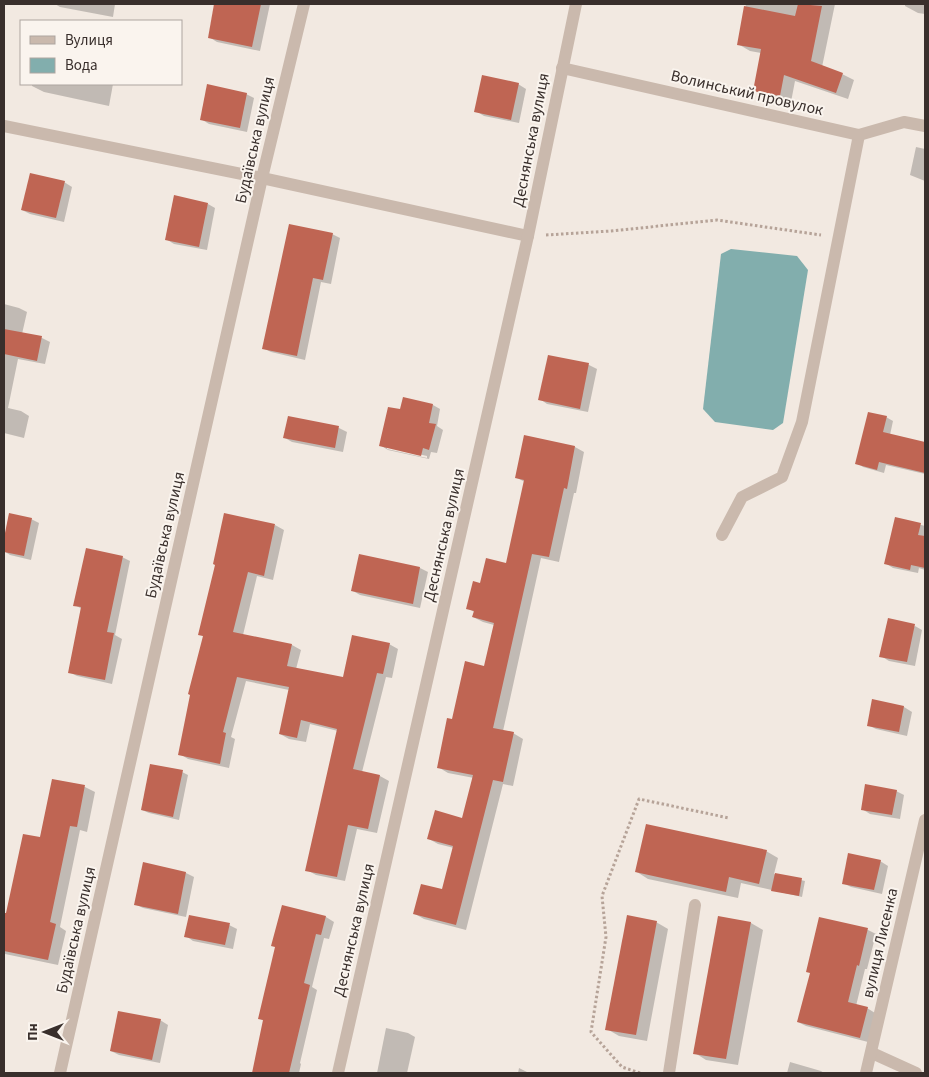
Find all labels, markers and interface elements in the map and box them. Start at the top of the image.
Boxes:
legend [20,20,182,85]
text: Вулиця [65,30,113,51]
text: Вода [65,55,98,76]
street label: Волинський провулок [669,65,825,121]
street label: Деснянська вулиця [507,71,555,209]
street label: Будаївська вулиця [230,74,280,206]
street label: Деснянська вулиця [418,466,470,604]
street label: Будаївська вулиця [140,469,190,601]
street label: Деснянська вулиця [328,861,380,999]
street label: Будаївська вулиця [51,864,101,996]
street label: вулиця Лисенка [857,886,903,1000]
north arrow [20,1007,70,1057]
text: Пн [23,1023,43,1041]

